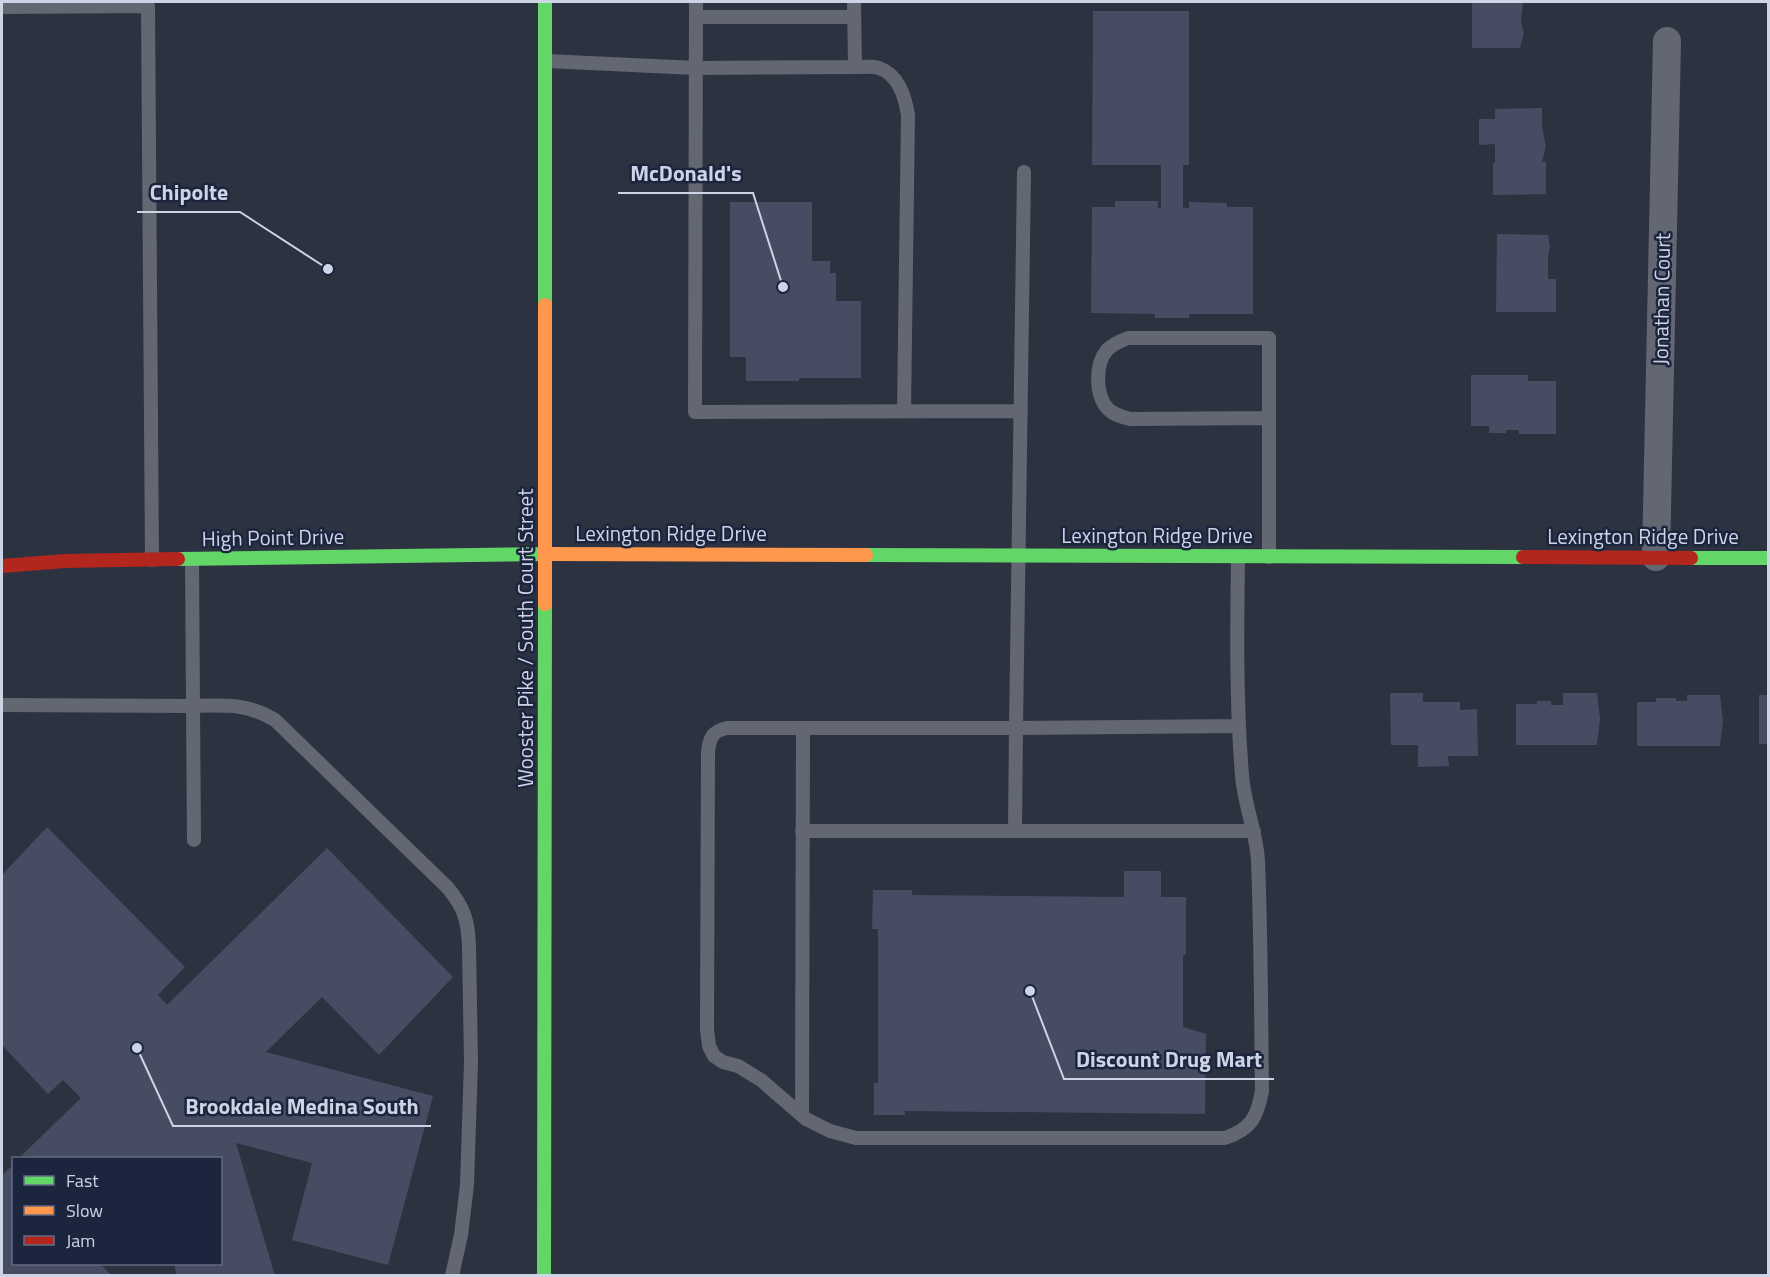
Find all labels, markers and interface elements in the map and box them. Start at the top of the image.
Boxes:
callout: McDonald's [618,153,753,193]
text: McDonald's [630,156,742,190]
callout: Chipolte [137,172,240,212]
text: Chipolte [150,175,228,209]
street label: Jonathan Court [1644,232,1678,365]
street label: Wooster Pike / South Court Street [509,488,541,788]
street label: Lexington Ridge Drive [575,517,767,549]
street label: Lexington Ridge Drive [1061,519,1253,551]
street label: High Point Drive [201,520,345,554]
street label: Lexington Ridge Drive [1547,520,1739,552]
callout: Discount Drug Mart [1064,1039,1274,1079]
text: Discount Drug Mart [1076,1042,1262,1076]
callout: Brookdale Medina South [173,1086,431,1126]
text: Brookdale Medina South [185,1089,419,1123]
legend [12,1157,222,1265]
text: Fast [66,1167,99,1194]
text: Slow [66,1197,103,1224]
text: Jam [66,1227,95,1254]

